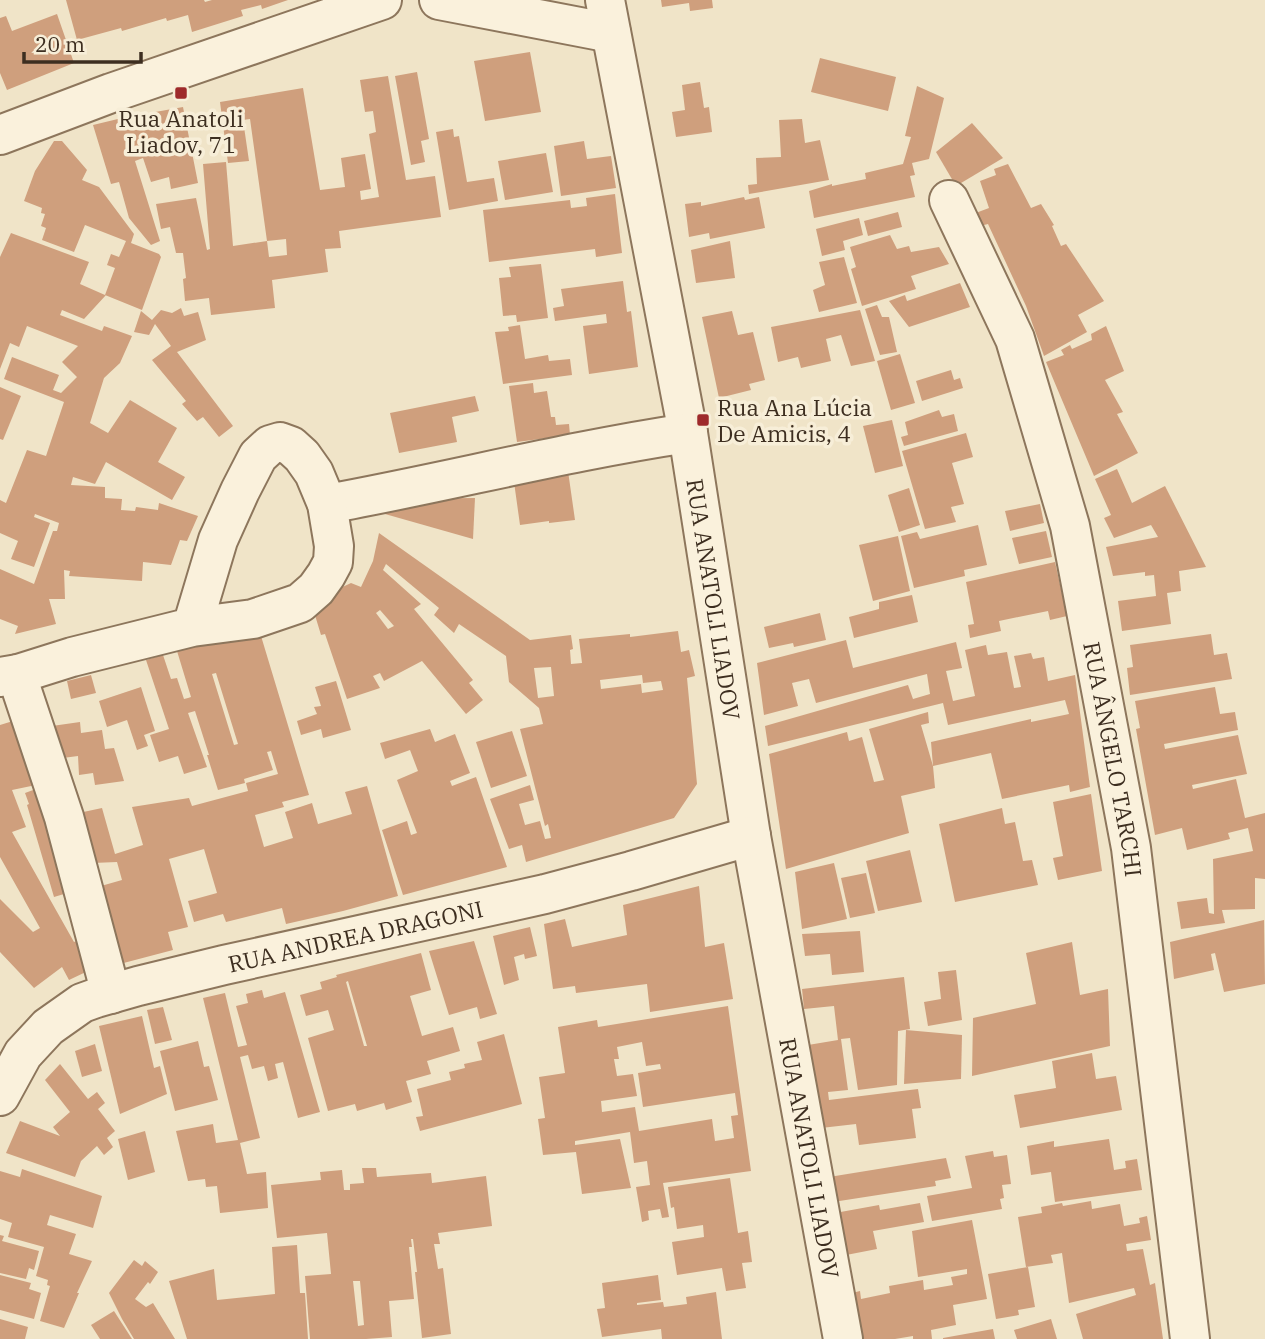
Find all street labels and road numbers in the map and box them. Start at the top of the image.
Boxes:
street label: RUA ANATOLI LIADOV [680,476,748,722]
street label: RUA ÂNGELO TARCHI [1077,639,1149,878]
street label: RUA ANDREA DRAGONI [225,893,486,979]
street label: RUA ANATOLI LIADOV [773,1035,847,1281]

